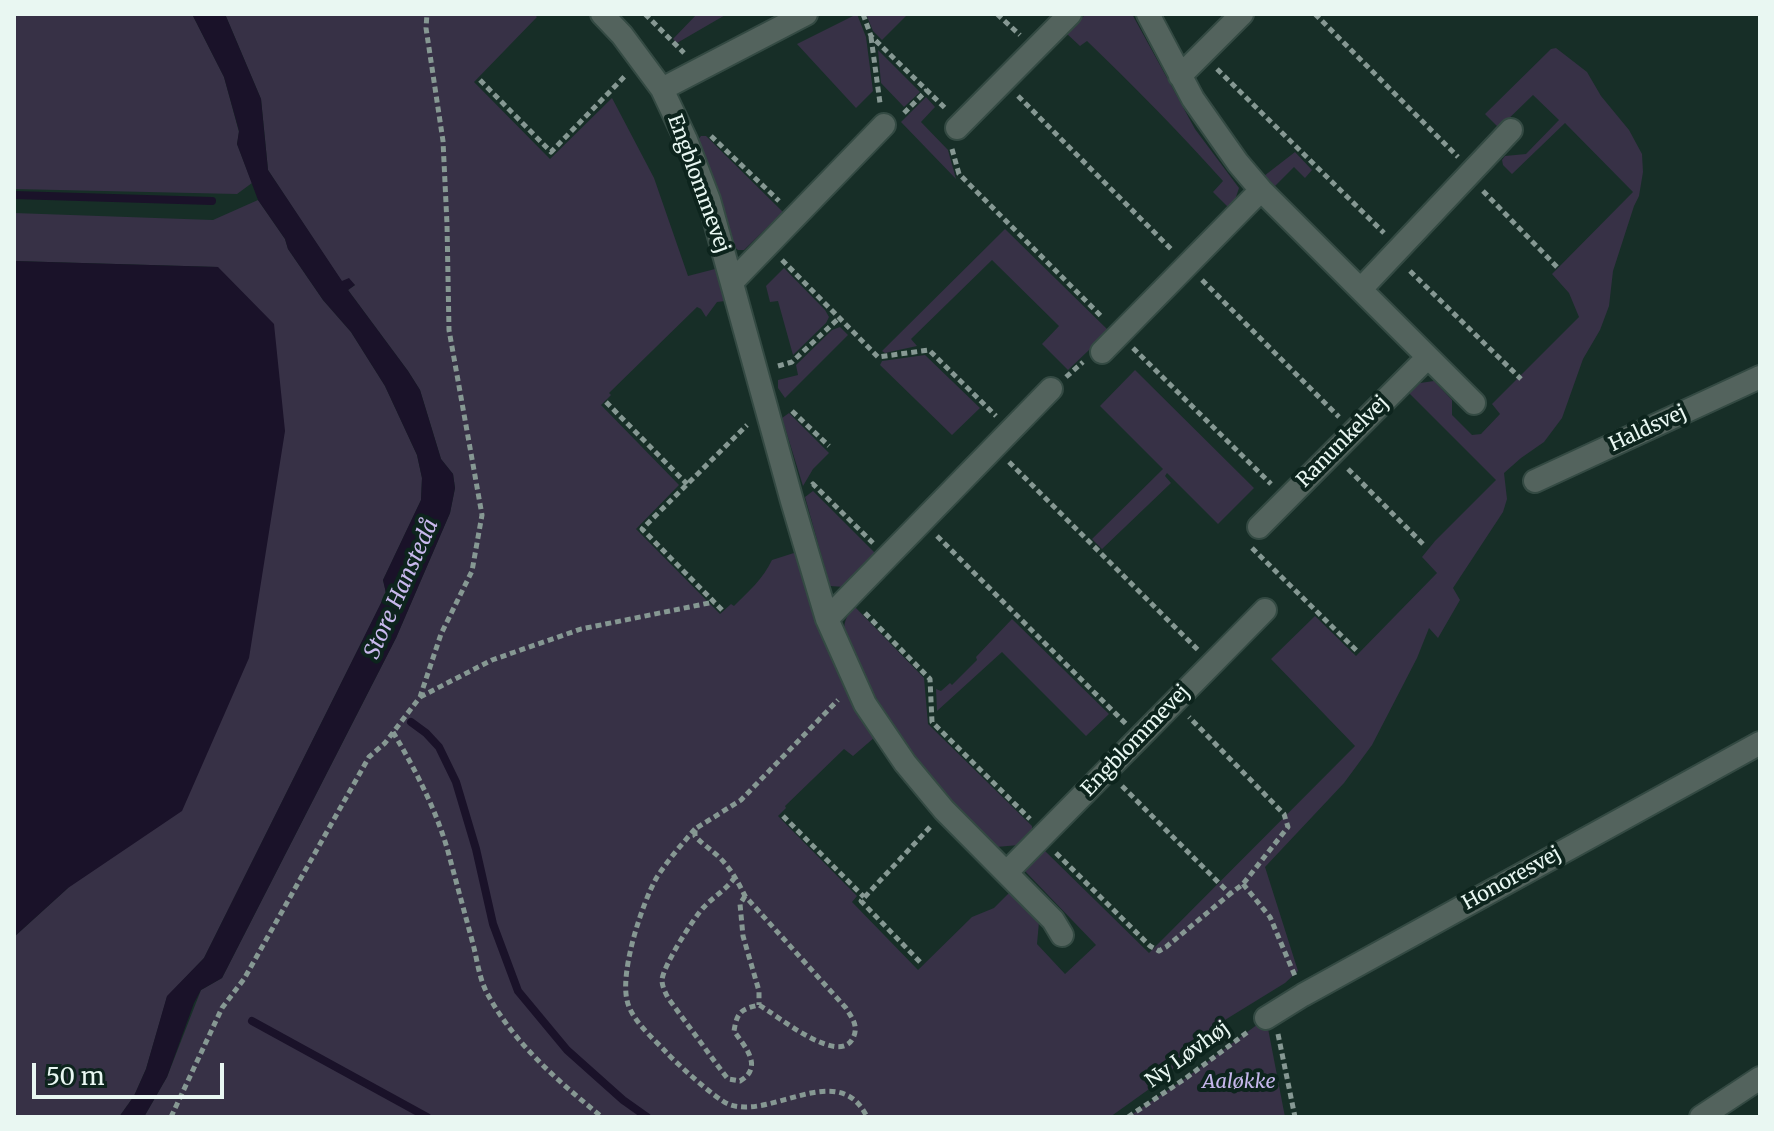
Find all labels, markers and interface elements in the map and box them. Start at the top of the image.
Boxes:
street label: Engblommevej [662,112,734,256]
street label: Ranunkelvej [1292,391,1394,493]
street label: Haldsvej [1605,401,1691,457]
water label: Store Hanstedå [359,515,445,663]
street label: Engblommevej [1077,680,1195,802]
street label: Honoresvej [1459,842,1565,916]
street label: Ny Løvhøj [1141,1017,1235,1093]
scale bar [36,1047,228,1097]
text: 50 m [46,1061,105,1092]
park label: Aaløkke [1202,1070,1276,1094]

